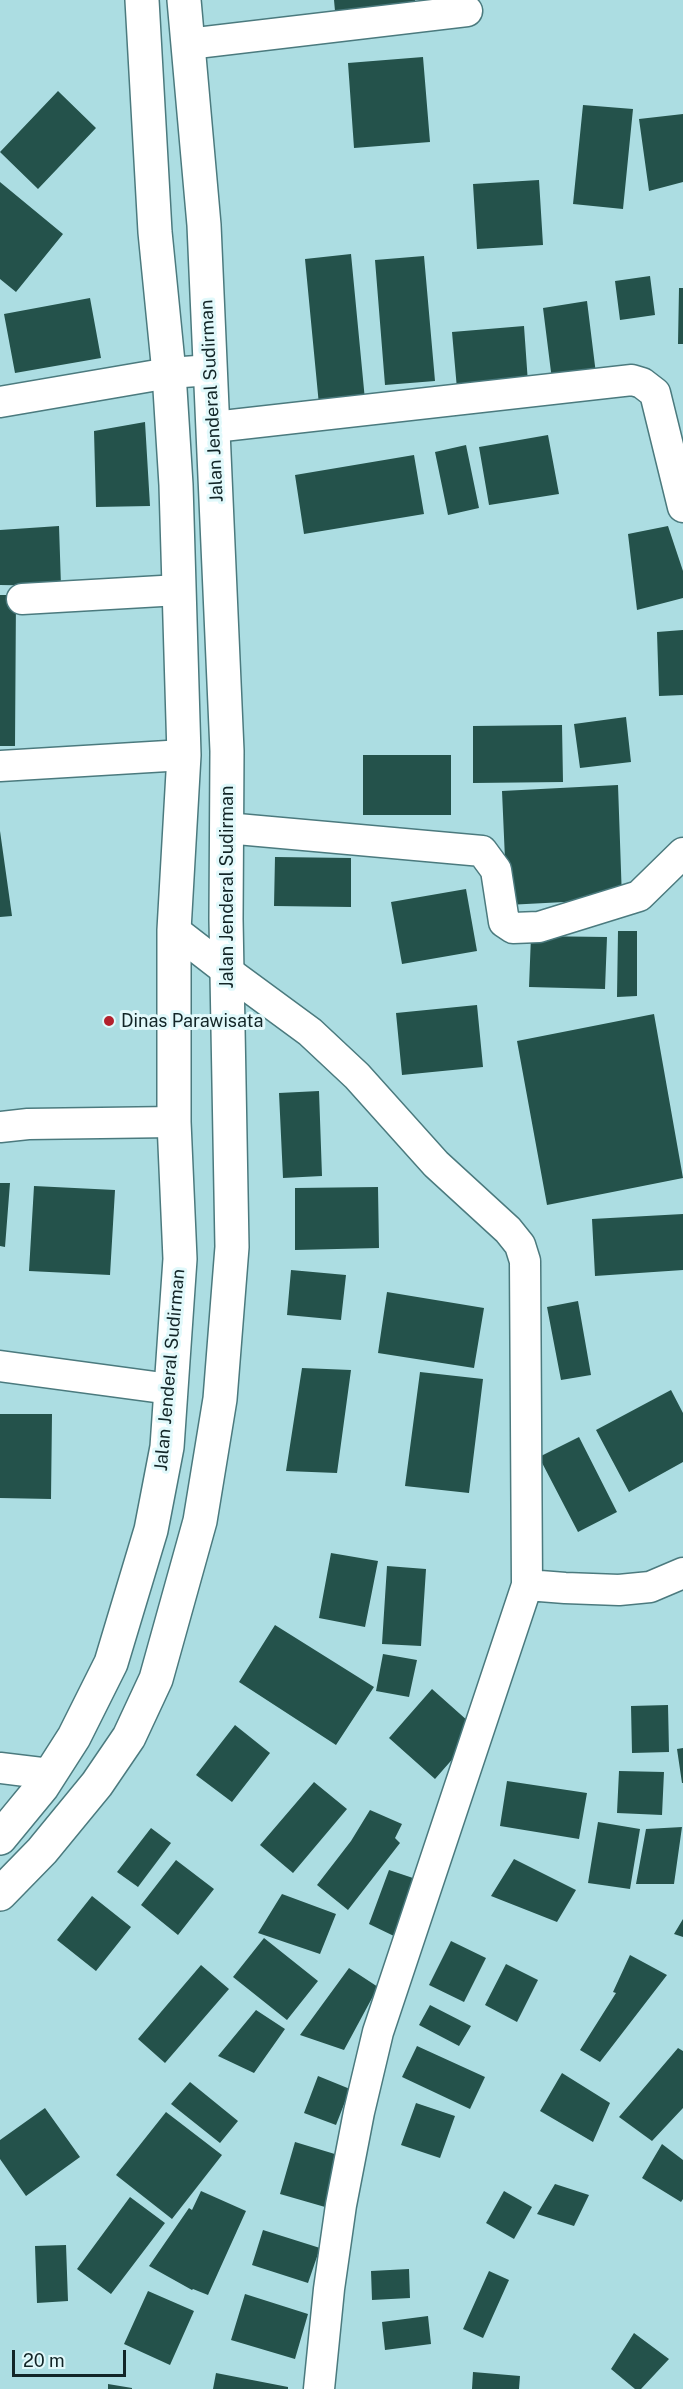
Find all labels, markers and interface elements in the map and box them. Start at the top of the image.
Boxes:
street label: Jalan Jenderal Sudirman [196,299,228,503]
street label: Jalan Jenderal Sudirman [216,786,238,988]
place label: Dinas Parawisata [121,1010,263,1032]
marker: Dinas Parawisata [102,1014,116,1028]
street label: Jalan Jenderal Sudirman [150,1268,190,1472]
scale bar [15,2338,129,2376]
text: 20 m [23,2350,65,2371]

